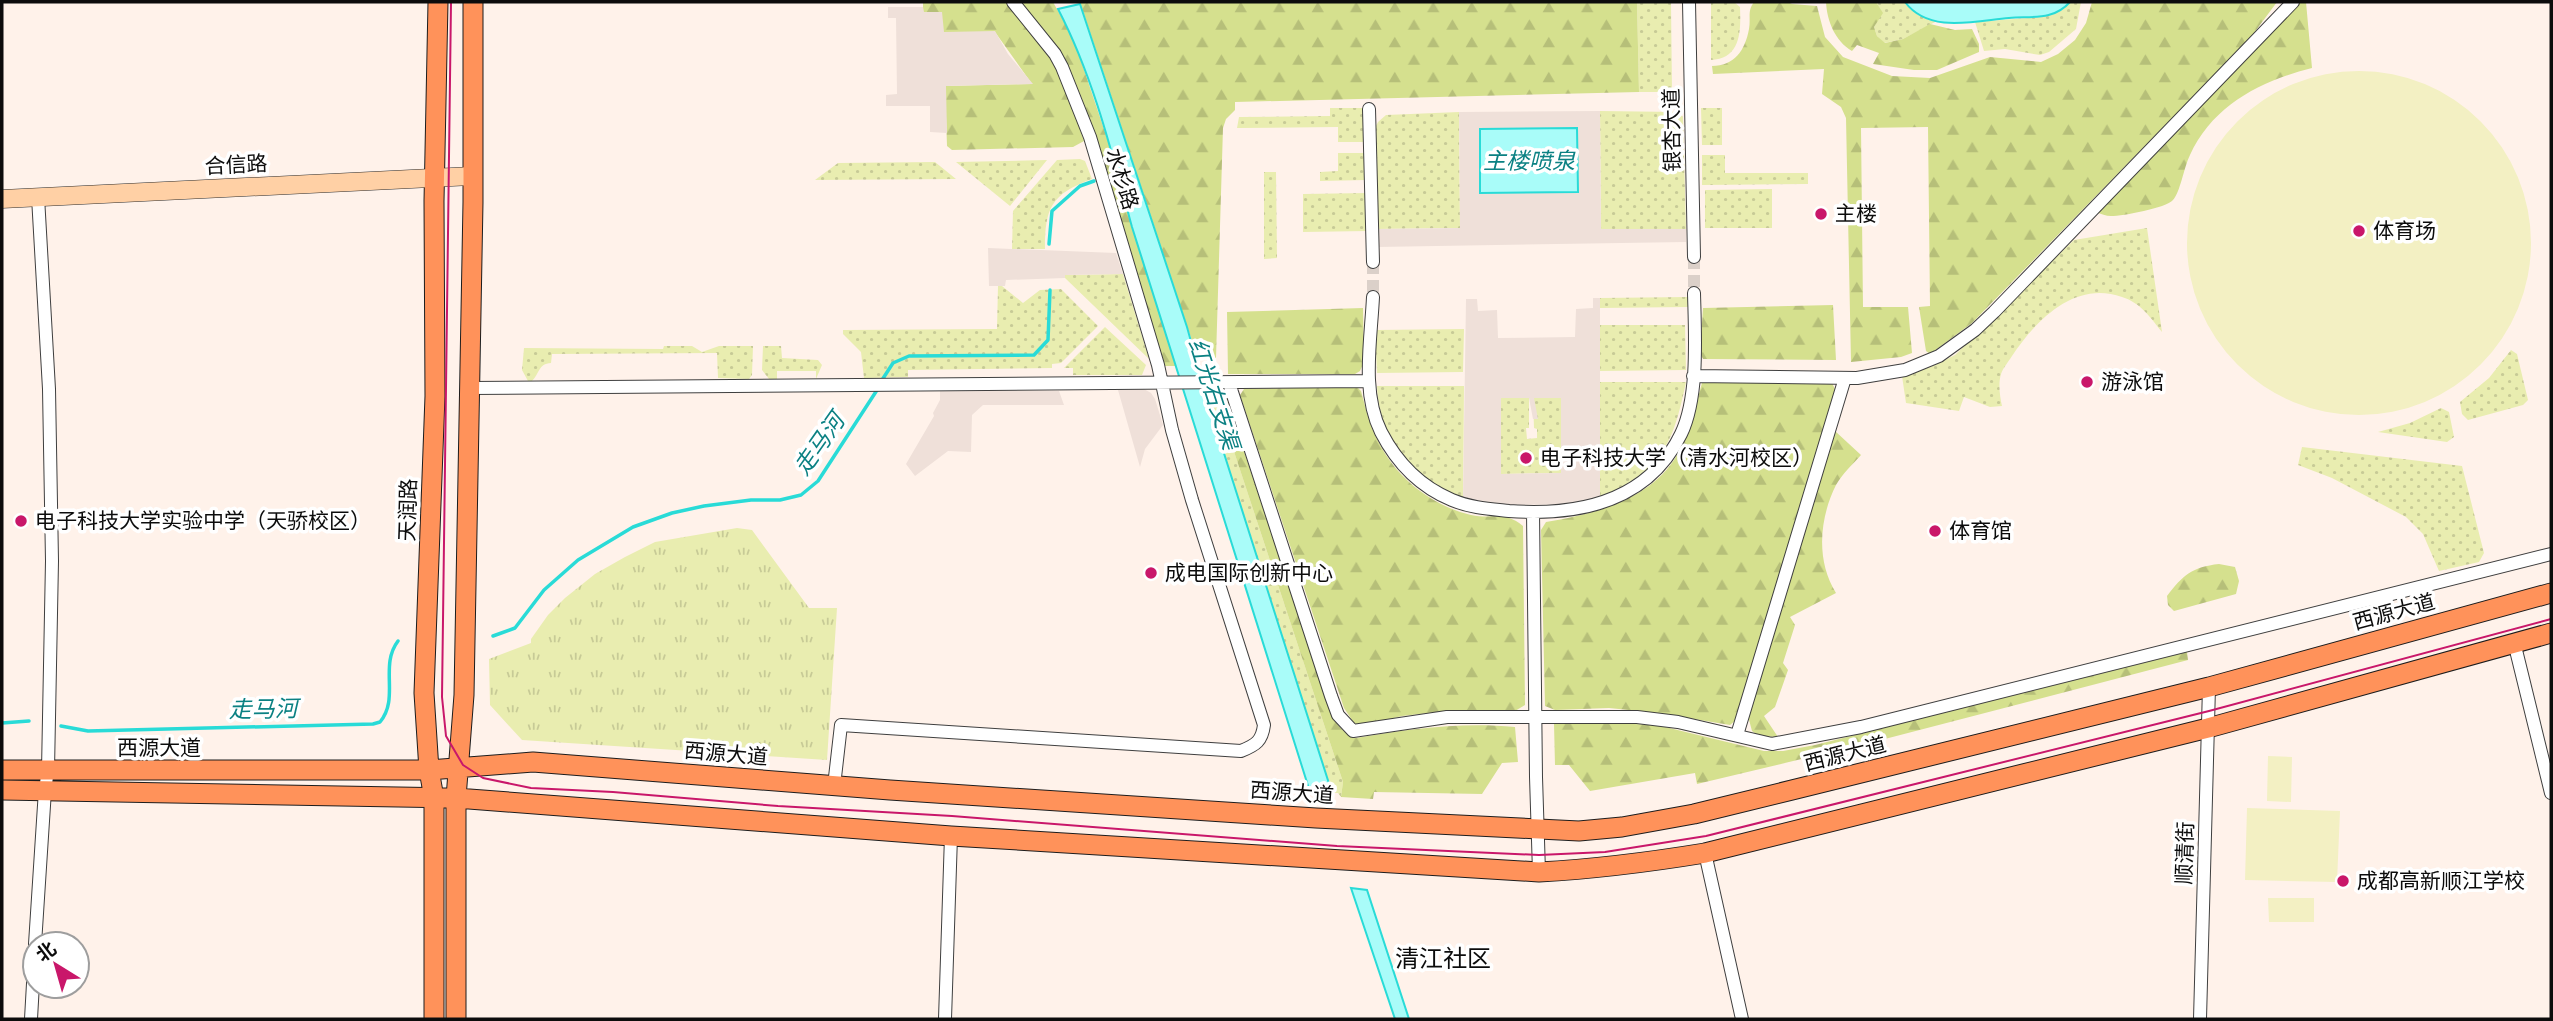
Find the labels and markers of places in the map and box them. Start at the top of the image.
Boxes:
place label: 主楼 [1835,200,1877,227]
marker: 主楼 [1813,206,1829,222]
place label: 体育场 [2373,217,2436,244]
marker: 体育场 [2351,223,2367,239]
place label: 游泳馆 [2101,368,2164,395]
marker: 游泳馆 [2079,374,2095,390]
place label: 电子科技大学（清水河校区） [1540,444,1813,471]
marker: 电子科技大学（清水河校区） [1518,450,1534,466]
place label: 电子科技大学实验中学（天骄校区） [35,507,371,534]
marker: 电子科技大学实验中学（天骄校区） [13,513,29,529]
place label: 体育馆 [1949,517,2012,544]
marker: 体育馆 [1927,523,1943,539]
place label: 成电国际创新中心 [1165,559,1333,586]
marker: 成电国际创新中心 [1143,565,1159,581]
place label: 成都高新顺江学校 [2357,867,2525,894]
marker: 成都高新顺江学校 [2335,873,2351,889]

